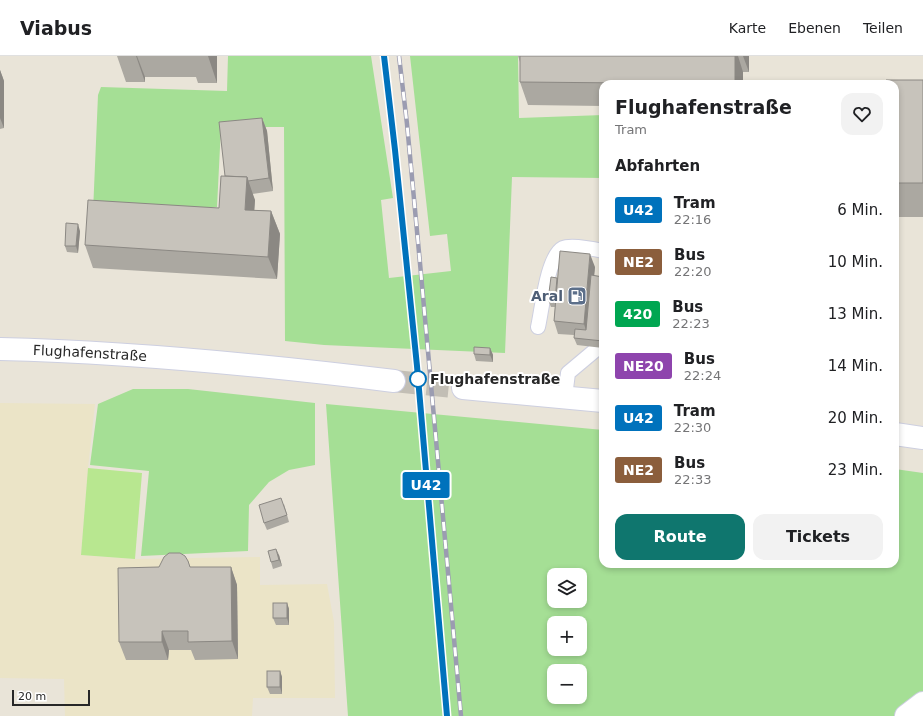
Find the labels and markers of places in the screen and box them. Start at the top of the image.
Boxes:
fuel station icon: Aral [566,285,588,307]
place label: Aral [531,288,563,304]
marker: Flughafenstraße [409,370,427,388]
place label: Flughafenstraße [430,371,560,387]

